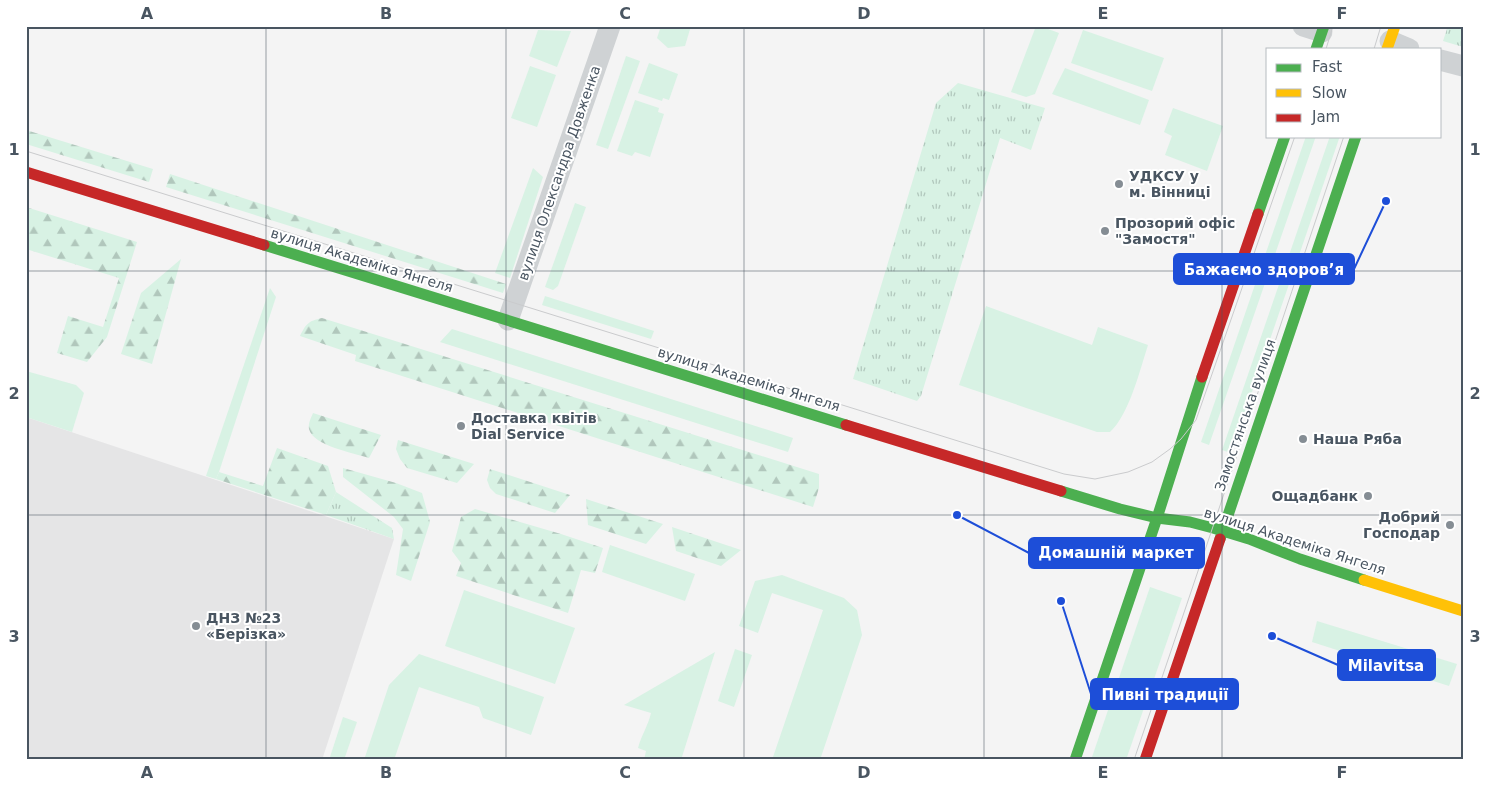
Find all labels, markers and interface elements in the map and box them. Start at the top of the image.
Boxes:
text: A [141,4,154,23]
text: B [380,4,392,23]
text: C [619,4,631,23]
text: D [857,4,871,23]
text: E [1098,4,1108,23]
text: F [1337,4,1347,23]
legend [1266,48,1442,138]
text: Fast [1312,58,1342,76]
street label: вулиця Олександра Довженка [515,63,603,283]
text: Slow [1312,84,1347,102]
text: Jam [1311,108,1340,126]
text: 1 [8,140,20,159]
text: 1 [1469,140,1481,159]
place label: УДКСУ у м. Вінниці [1129,168,1210,200]
marker: УДКСУ у м. Вінниці [1113,178,1125,190]
place label: Прозорий офіс "Замостя" [1115,215,1235,247]
street label: вулиця Академіка Янгеля [269,225,455,295]
marker: Прозорий офіс "Замостя" [1099,225,1111,237]
callout: Бажаємо здоровʼя [1174,254,1354,284]
text: Бажаємо здоровʼя [1184,261,1344,279]
street label: Замостянська вулиця [1211,337,1279,493]
street label: вулиця Академіка Янгеля [656,344,842,414]
text: 2 [8,384,20,403]
text: 2 [1469,384,1481,403]
place label: Доставка квітів Dial Service [471,410,597,442]
marker: Доставка квітів Dial Service [455,420,467,432]
place label: Наша Ряба [1313,431,1402,447]
marker: Наша Ряба [1297,433,1309,445]
place label: Ощадбанк [1271,488,1358,504]
marker: Ощадбанк [1362,490,1374,502]
street label: вулиця Академіка Янгеля [1202,504,1388,578]
place label: Добрий Господар [1363,509,1440,541]
marker: Добрий Господар [1444,519,1456,531]
callout: Домашній маркет [1029,538,1204,568]
text: Домашній маркет [1038,544,1194,562]
place label: ДНЗ №23 «Берізка» [206,610,286,642]
marker: ДНЗ №23 «Берізка» [190,620,202,632]
text: 3 [8,627,20,646]
text: 3 [1469,627,1481,646]
callout: Milavitsa [1338,650,1435,680]
text: Milavitsa [1348,657,1424,675]
callout: Пивні традиції [1091,679,1238,709]
text: Пивні традиції [1102,686,1228,704]
text: A [141,763,154,782]
text: B [380,763,392,782]
text: C [619,763,631,782]
text: D [857,763,871,782]
text: E [1098,763,1108,782]
text: F [1337,763,1347,782]

